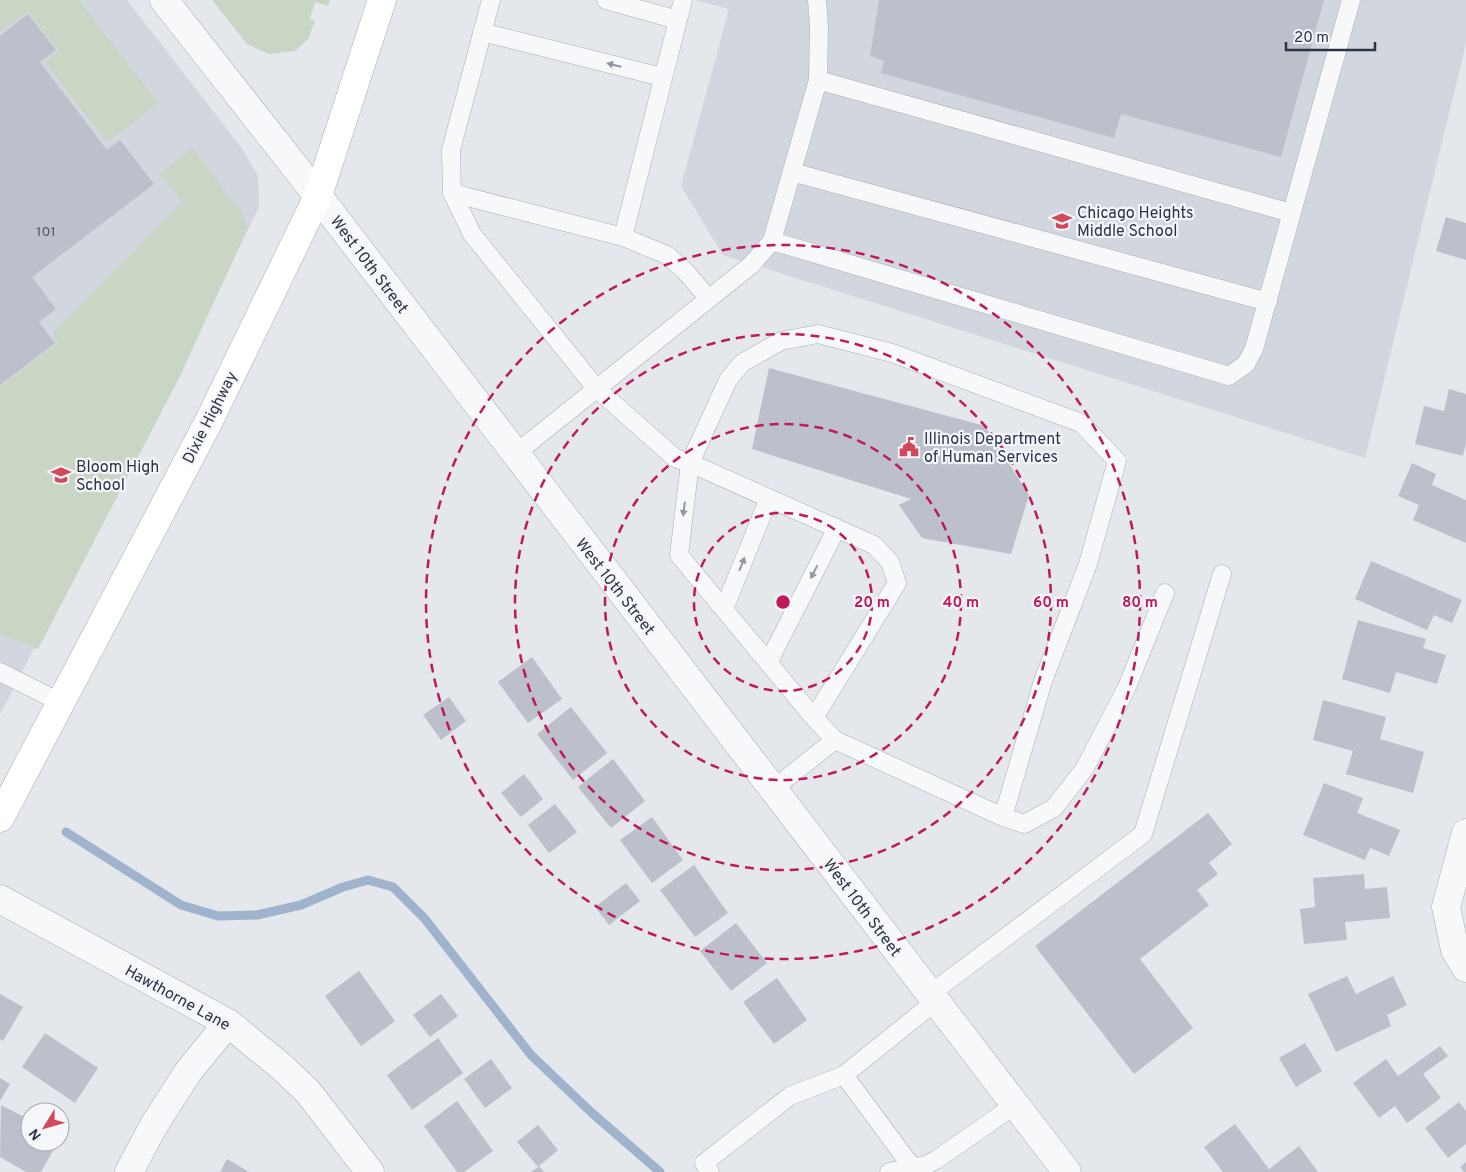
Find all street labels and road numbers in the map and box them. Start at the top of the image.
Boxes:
street label: West 10th Street [325,212,412,318]
street label: Dixie Highway [179,368,243,467]
street label: West 10th Street [570,535,658,640]
street label: West 10th Street [818,855,905,961]
street label: Hawthorne Lane [121,961,233,1036]

